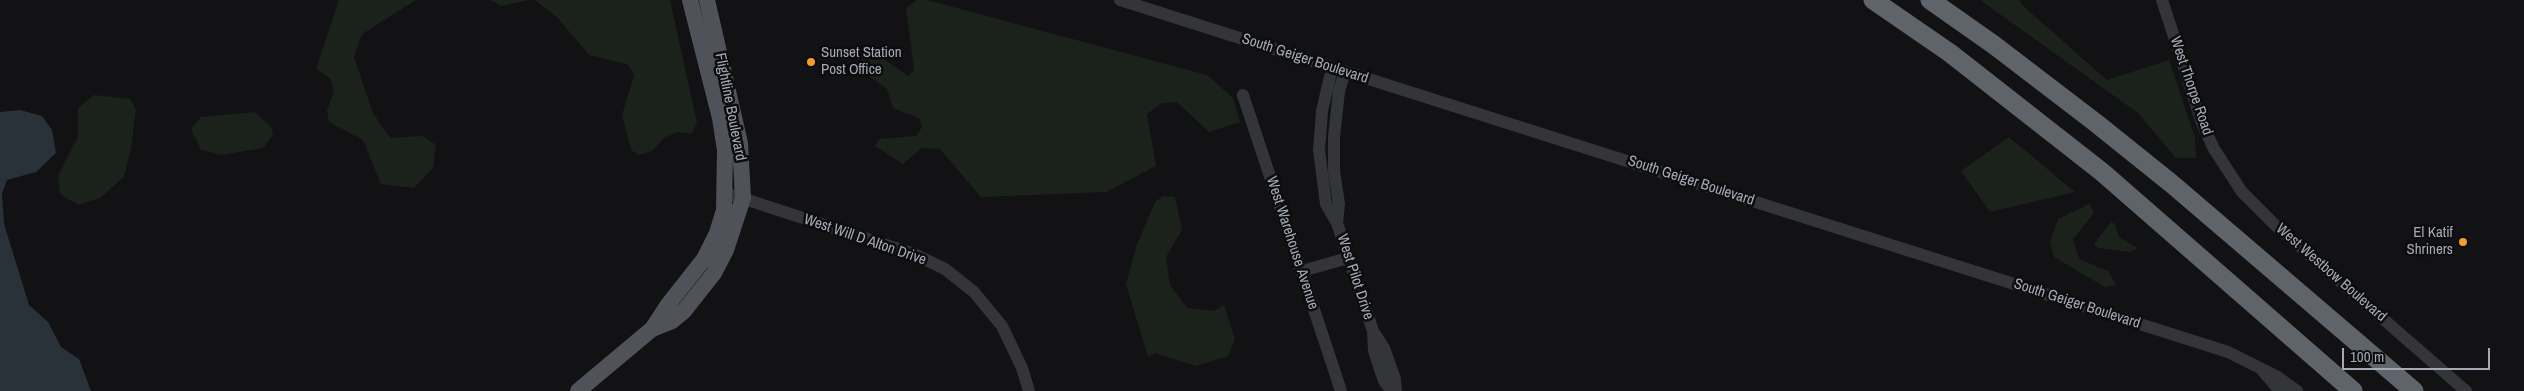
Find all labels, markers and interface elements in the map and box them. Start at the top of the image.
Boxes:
street label: South Geiger Boulevard [1239,30,1371,88]
street label: West Thorpe Road [2166,34,2216,138]
place label: Sunset Station Post Office [821,44,902,79]
street label: Flightline Boulevard [711,52,749,162]
marker: Sunset Station Post Office [805,56,817,68]
street label: South Geiger Boulevard [1625,152,1757,210]
street label: West Warehouse Avenue [1262,174,1322,312]
street label: West Will D Alton Drive [801,211,929,269]
street label: West Westbow Boulevard [2272,220,2390,326]
place label: El Katif Shriners [2407,224,2453,259]
street label: West Pilot Drive [1333,232,1377,322]
marker: El Katif Shriners [2457,236,2469,248]
street label: South Geiger Boulevard [2011,275,2143,333]
scale bar [2344,338,2492,370]
text: 100 m [2350,346,2384,367]

